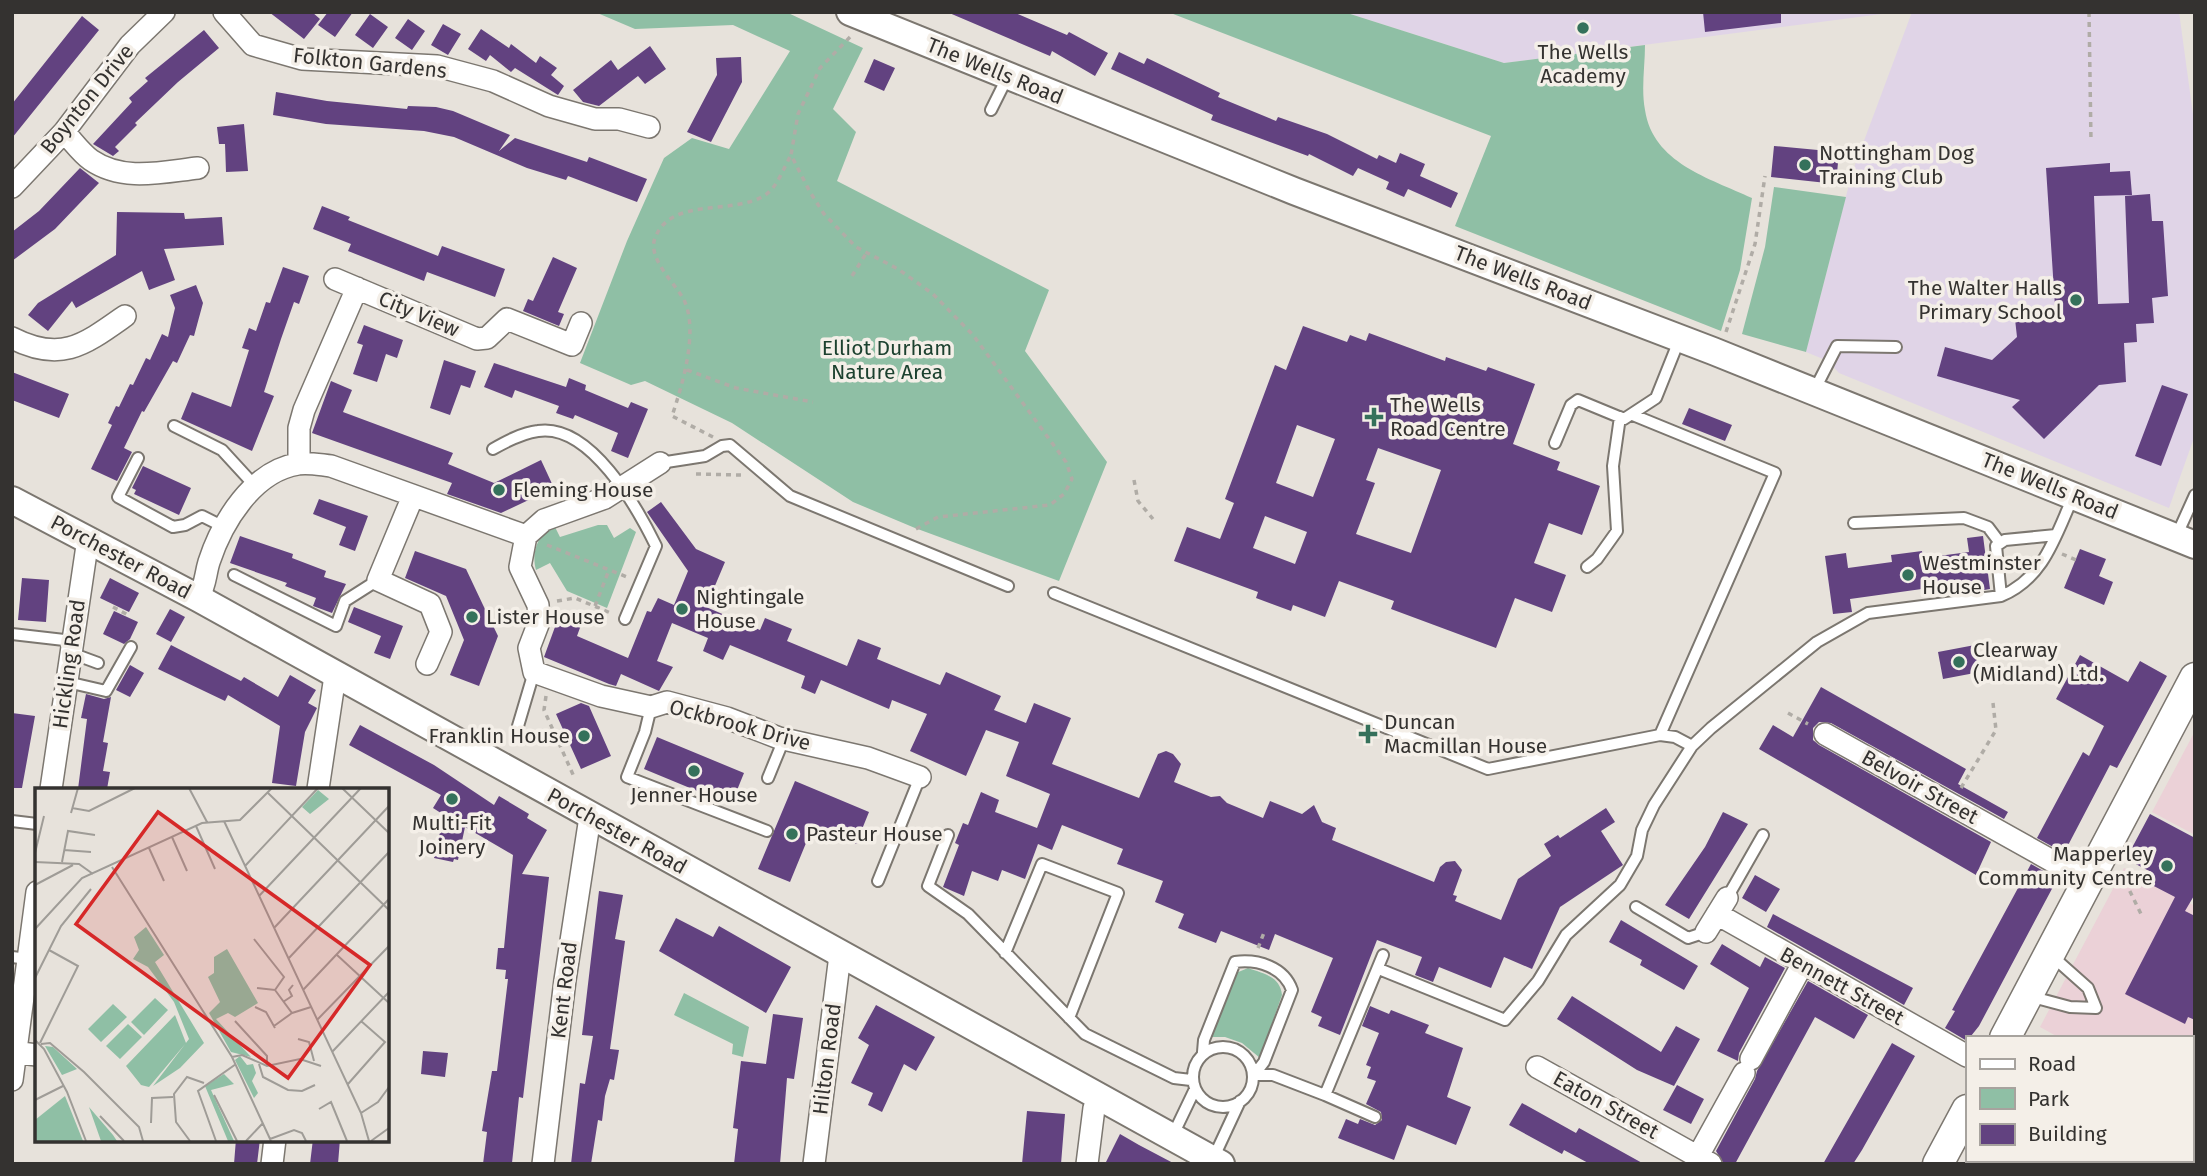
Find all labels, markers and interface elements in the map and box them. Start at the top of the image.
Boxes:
marker: The Wells Academy [1575,20,1591,36]
street label: The Wells Road [923,32,1067,110]
street label: Boynton Drive [35,39,139,159]
place label: The Wells Academy [1538,39,1629,89]
street label: Folkton Gardens [292,42,448,84]
place label: Nottingham Dog Training Club [1819,140,1974,190]
marker: Nottingham Dog Training Club [1797,157,1813,173]
street label: The Wells Road [1451,240,1595,316]
place label: The Walter Halls Primary School [1908,275,2062,325]
street label: City View [375,285,463,343]
marker: The Walter Halls Primary School [2068,292,2084,308]
park label: Elliot Durham Nature Area [822,335,952,385]
place label: The Wells Road Centre [1390,392,1506,442]
marker: The Wells Road Centre [1364,407,1384,427]
street label: The Wells Road [1978,447,2122,525]
place label: Fleming House [513,477,653,503]
marker: Fleming House [491,482,507,498]
street label: Porchester Road [46,509,196,605]
place label: Westminster House [1922,550,2041,600]
marker: Westminster House [1900,567,1916,583]
place label: Nightingale House [696,584,805,634]
street label: Hickling Road [47,598,91,730]
marker: Nightingale House [674,601,690,617]
place label: Lister House [486,604,605,630]
marker: Lister House [464,609,480,625]
place label: Clearway (Midland) Ltd. [1973,637,2104,687]
marker: Clearway (Midland) Ltd. [1951,654,1967,670]
street label: Ockbrook Drive [666,694,814,756]
place label: Duncan Macmillan House [1384,709,1547,759]
place label: Franklin House [429,723,570,749]
marker: Duncan Macmillan House [1358,724,1378,744]
marker: Franklin House [576,728,592,744]
street label: Belvoir Street [1857,744,1983,830]
marker: Jenner House [686,763,702,779]
street label: Porchester Road [543,782,691,880]
place label: Jenner House [630,782,758,808]
inset map [35,788,388,1141]
marker: Multi-Fit Joinery [444,791,460,807]
place label: Multi-Fit Joinery [412,810,492,860]
place label: Pasteur House [806,821,943,847]
marker: Pasteur House [784,826,800,842]
place label: Mapperley Community Centre [1978,841,2154,891]
marker: Mapperley Community Centre [2159,858,2175,874]
street label: Kent Road [545,940,583,1040]
street label: Bennett Street [1775,941,1909,1031]
street label: Hilton Road [807,1002,847,1116]
legend [1966,1036,2193,1162]
text: Road [2028,1051,2076,1077]
street label: Eaton Street [1549,1065,1664,1145]
text: Park [2028,1086,2070,1112]
text: Building [2028,1121,2107,1147]

